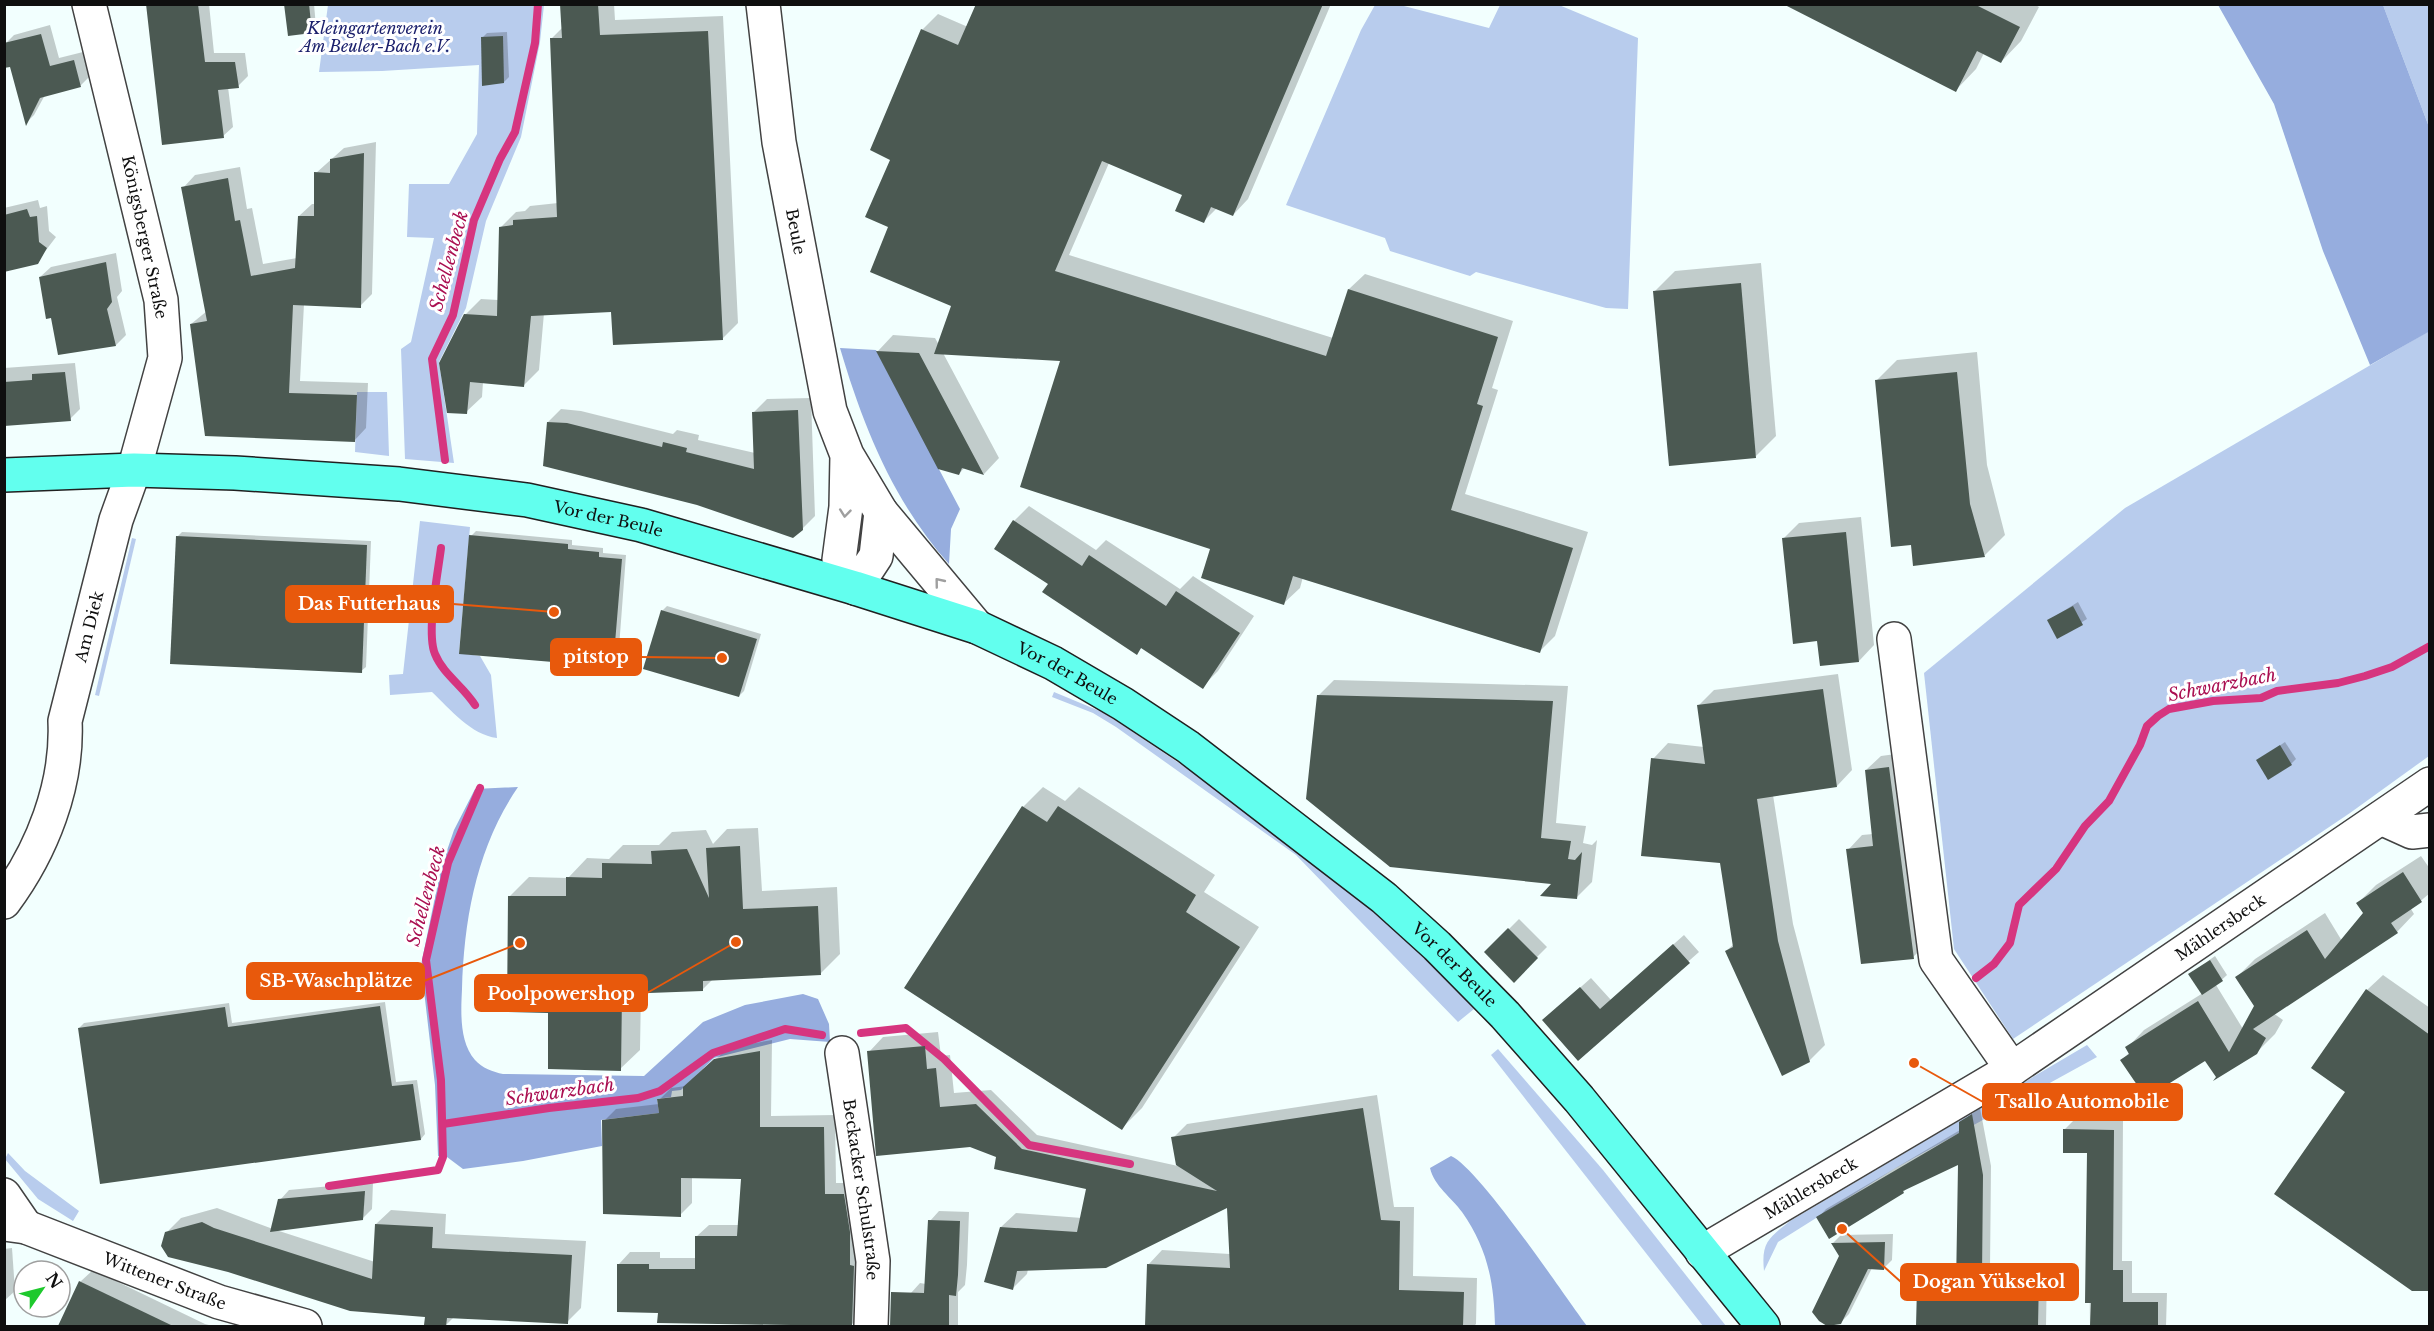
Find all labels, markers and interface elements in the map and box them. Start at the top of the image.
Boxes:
park label: Kleingartenverein Am Beuler-Bach e.V. [298,18,451,56]
street label: Königsberger Straße [118,154,172,320]
street label: Beule [782,207,810,256]
water label: Schellenbeck [425,208,473,314]
street label: Vor der Beule [551,496,666,541]
one-way arrow [839,508,852,518]
one-way arrow [935,578,946,589]
callout: Das Futterhaus [286,586,453,622]
street label: Am Diek [70,589,108,665]
text: Das Futterhaus [298,593,440,615]
street label: Vor der Beule [1013,637,1121,709]
callout: pitstop [551,639,641,675]
text: pitstop [563,646,629,668]
water label: Schwarzbach [2166,664,2278,706]
water label: Schellenbeck [402,843,450,949]
street label: Mählersbeck [2171,889,2269,965]
street label: Vor der Beule [1407,918,1501,1011]
callout: SB-Waschplätze [247,963,424,999]
text: SB-Waschplätze [260,970,412,992]
callout: Poolpowershop [475,975,647,1011]
text: Poolpowershop [487,983,635,1005]
water label: Schwarzbach [504,1073,616,1111]
callout: Tsallo Automobile [1983,1084,2182,1120]
text: Tsallo Automobile [1995,1091,2169,1113]
street label: Beckacker Schulstraße [839,1097,883,1281]
street label: Mählersbeck [1760,1153,1861,1223]
street label: Wittener Straße [99,1248,228,1313]
north arrow [12,1259,72,1319]
callout: Dogan Yüksekol [1901,1264,2078,1300]
text: N [42,1268,67,1292]
text: Dogan Yüksekol [1913,1271,2066,1293]

